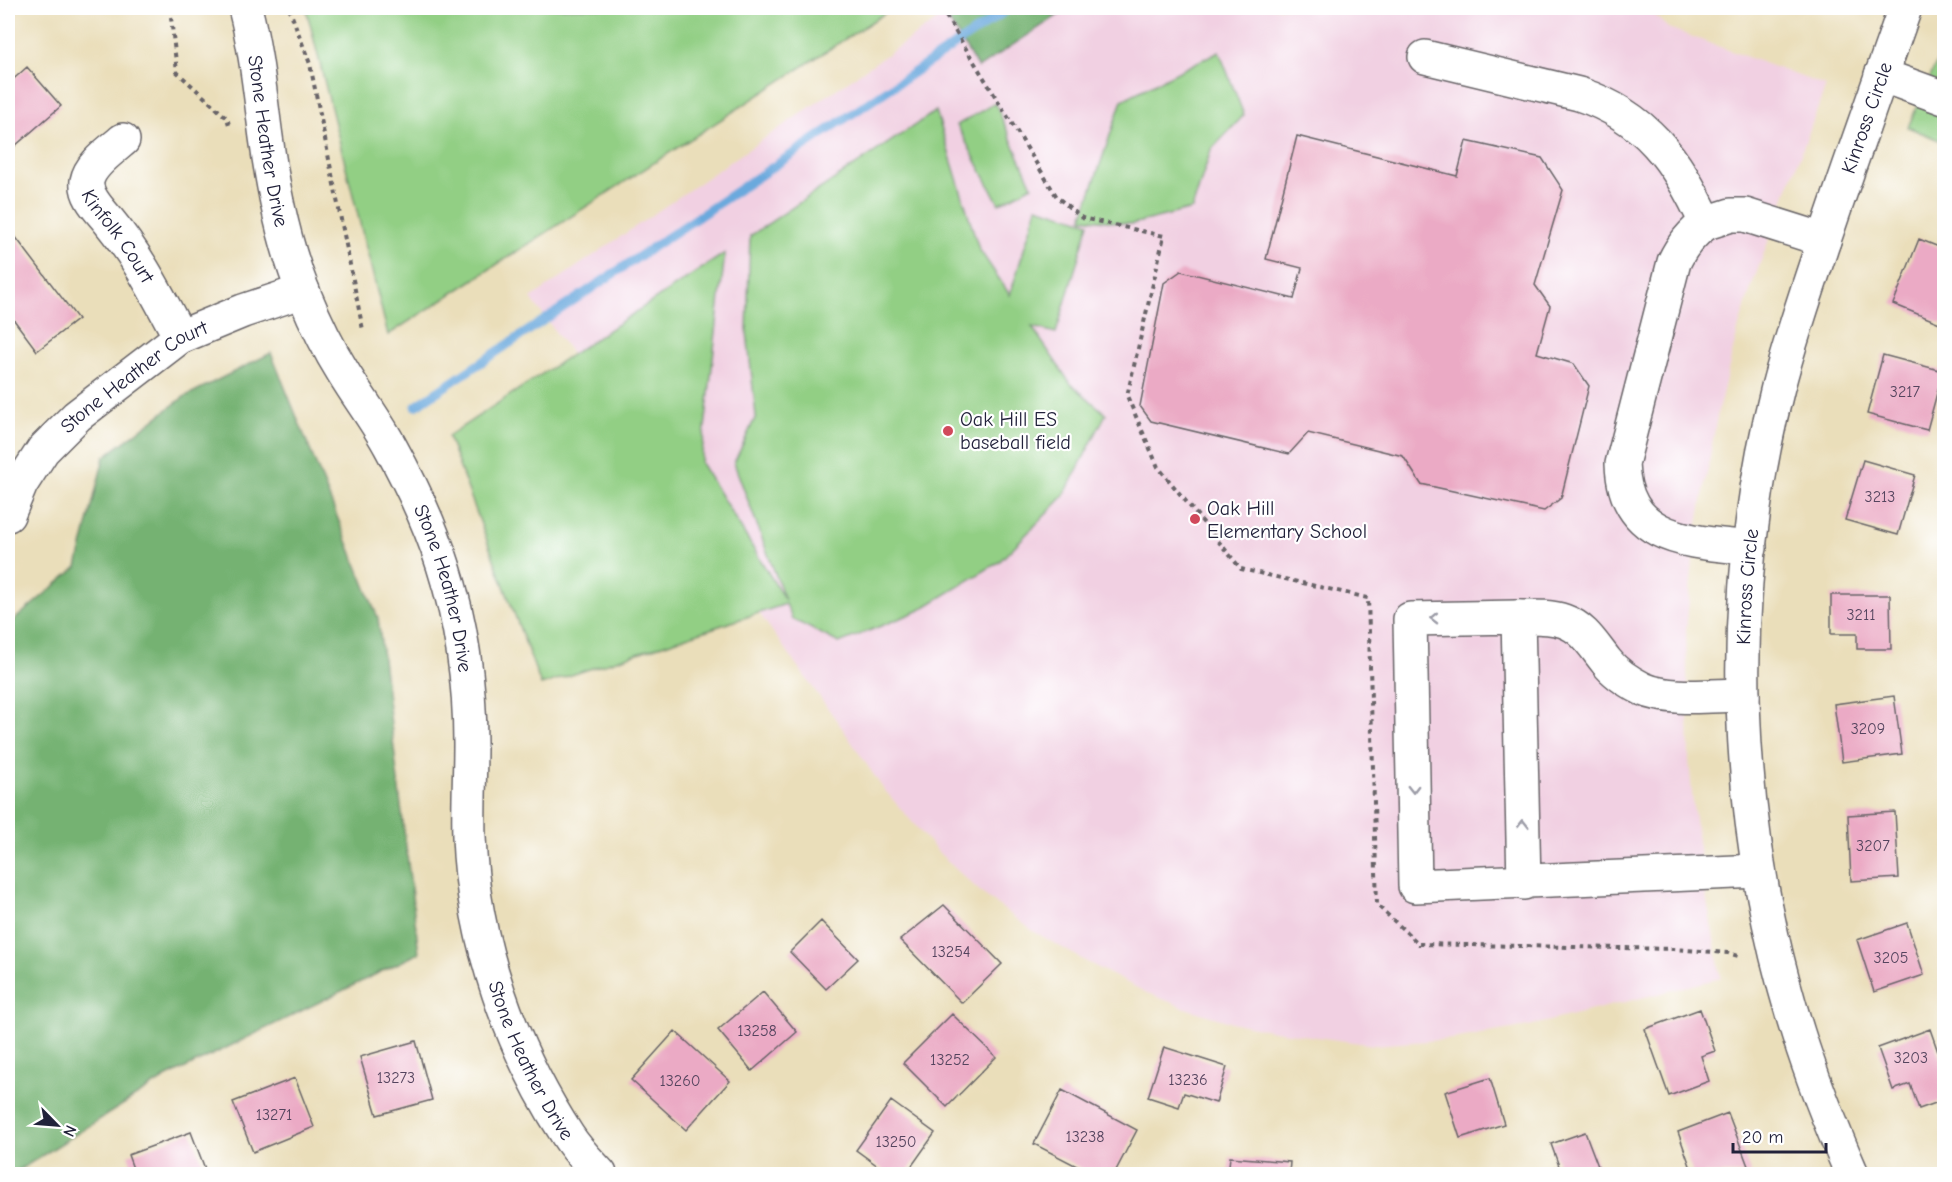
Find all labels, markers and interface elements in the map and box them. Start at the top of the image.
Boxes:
street label: Stone Heather Drive [243,53,294,229]
street label: Kinross Circle [1836,59,1897,177]
street label: Kinfolk Court [77,186,160,288]
street label: Stone Heather Court [56,315,212,437]
house number: 3217 [1890,383,1921,401]
place label: Oak Hill ES baseball field [960,408,1071,454]
marker: Oak Hill ES baseball field [941,424,955,438]
house number: 3213 [1865,488,1895,506]
place label: Oak Hill Elementary School [1207,497,1367,543]
street label: Stone Heather Drive [409,501,477,674]
marker: Oak Hill Elementary School [1188,512,1202,526]
street label: Kinross Circle [1732,527,1763,645]
house number: 3211 [1846,606,1876,624]
one-way arrow [1430,612,1439,625]
house number: 3209 [1851,720,1885,738]
one-way arrow [1407,785,1419,794]
one-way arrow [1517,820,1529,829]
house number: 3207 [1856,837,1890,855]
house number: 13254 [931,943,971,961]
house number: 3205 [1874,949,1908,967]
street label: Stone Heather Drive [484,978,579,1144]
house number: 13258 [737,1022,777,1040]
house number: 3203 [1894,1049,1928,1067]
house number: 13252 [930,1051,970,1069]
house number: 13273 [377,1069,415,1087]
house number: 13236 [1168,1071,1208,1089]
house number: 13260 [659,1072,701,1090]
north arrow [27,1095,87,1155]
house number: 13271 [256,1106,292,1124]
scale bar [1733,1116,1826,1154]
text: N [59,1122,80,1139]
text: 20 m [1742,1127,1783,1148]
house number: 13238 [1065,1128,1105,1146]
house number: 13250 [875,1133,917,1151]

